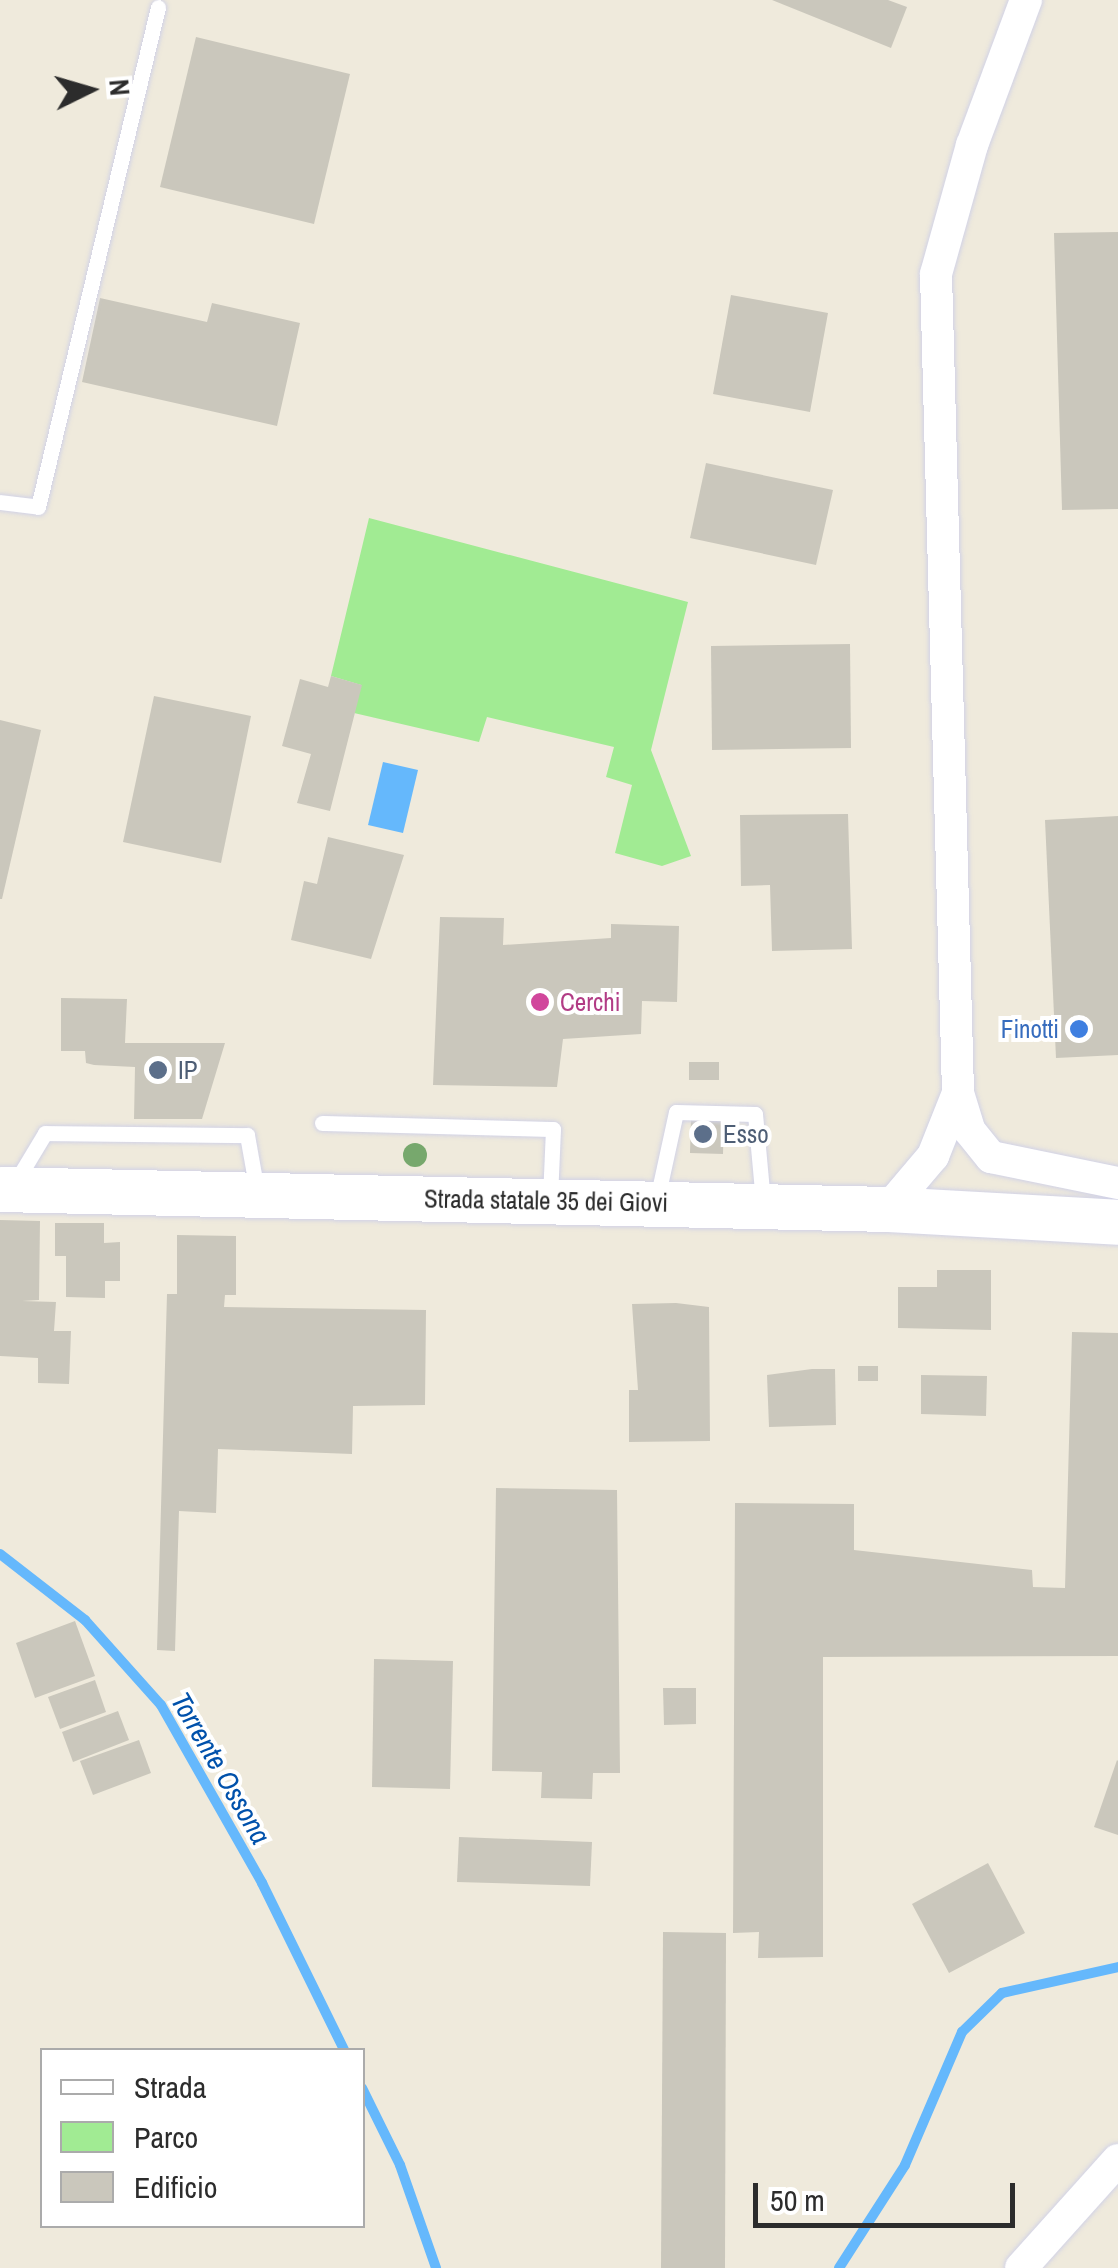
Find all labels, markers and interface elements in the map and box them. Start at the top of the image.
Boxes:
north arrow [40,40,140,140]
text: N [100,77,140,97]
place label: Cerchi [560,987,620,1017]
marker: Cerchi [529,991,551,1013]
place label: Finotti [1001,1014,1059,1044]
marker: Finotti [1068,1018,1090,1040]
place label: IP [178,1055,197,1085]
marker: IP [147,1059,169,1081]
place label: Esso [723,1119,769,1149]
marker: Esso [692,1123,714,1145]
street label: Strada statale 35 dei Giovi [424,1184,668,1218]
water label: Torrente Ossona [164,1686,278,1850]
legend [40,2048,365,2228]
text: Strada [134,2067,206,2107]
text: Parco [134,2117,198,2157]
scale bar [758,2163,1020,2225]
text: Edificio [134,2167,217,2207]
text: 50 m [770,2180,825,2220]

